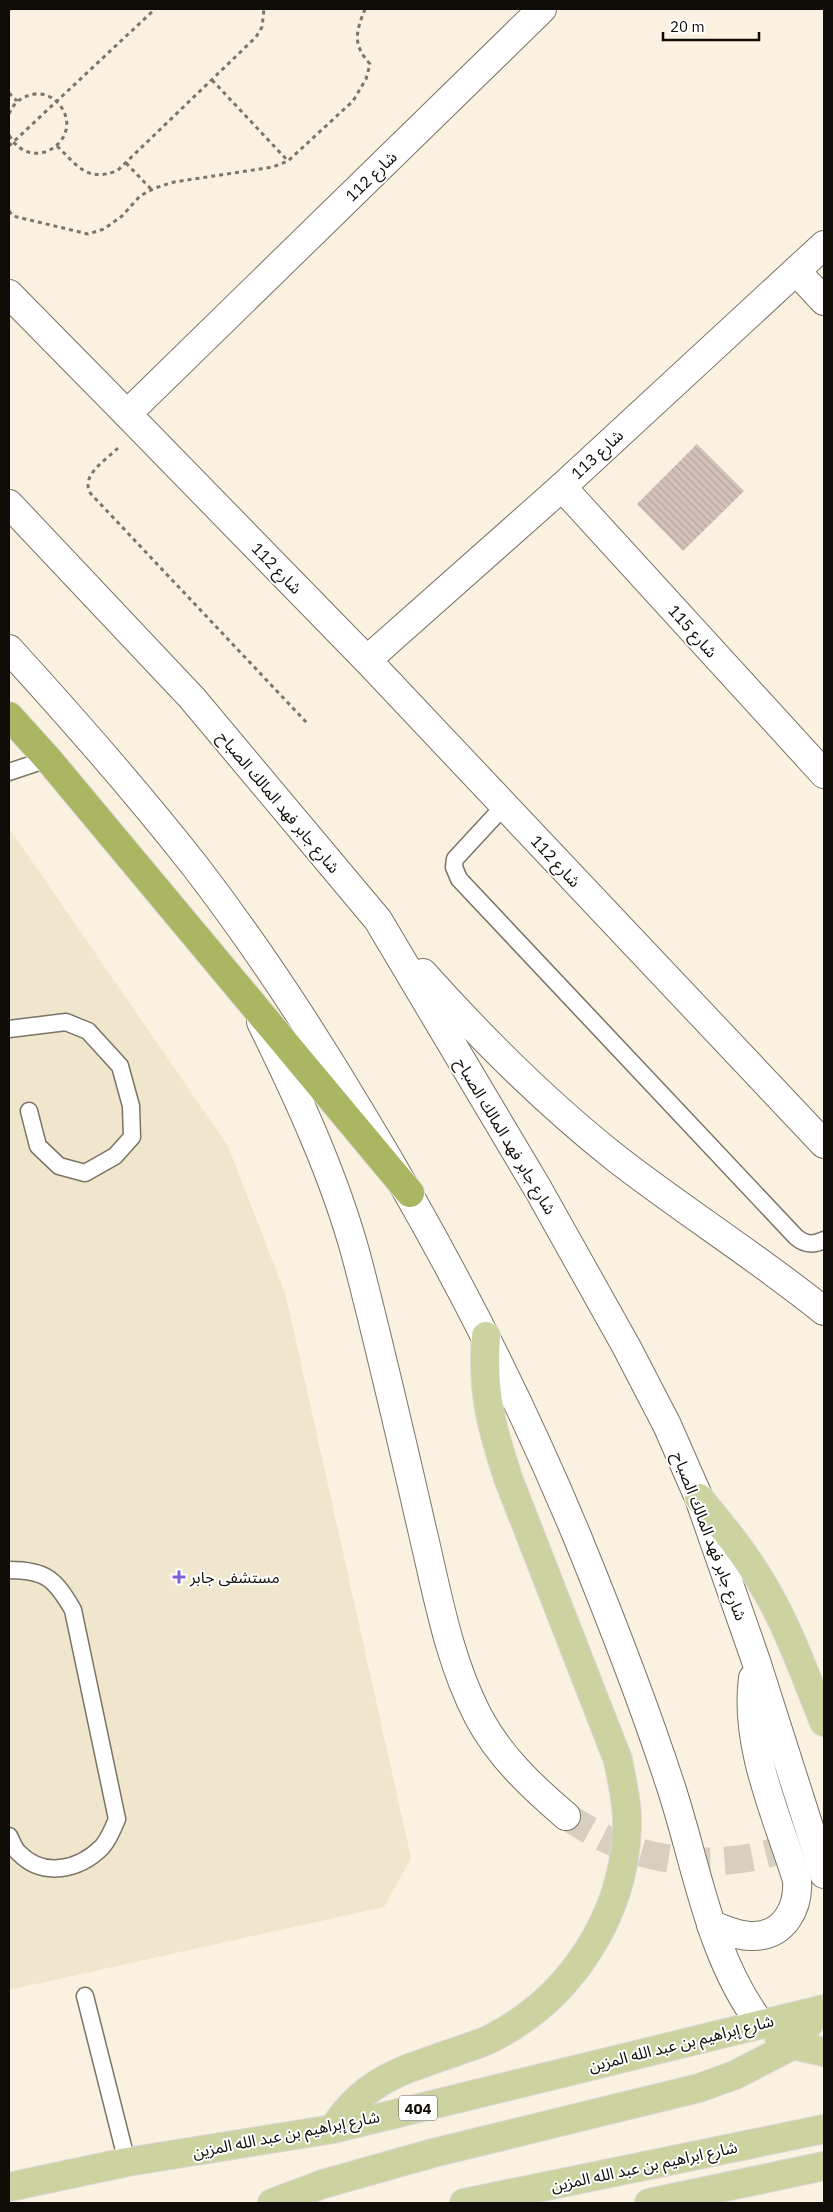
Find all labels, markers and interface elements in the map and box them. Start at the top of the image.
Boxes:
scale bar [663,10,759,42]
text: 20 m [670,17,705,36]
street label: شارع 112 [341,147,403,208]
street label: شارع 113 [567,425,629,485]
street label: شارع 112 [245,538,306,600]
street label: شارع 115 [662,601,722,663]
street label: شارع جابر فهد المالك الصباح [211,727,344,879]
street label: شارع 112 [525,831,585,893]
street label: شارع جابر فهد المالك الصباح [449,1054,561,1219]
street label: شارع جابر فهد المالك الصباح [666,1449,751,1624]
place label: مستشفى جابر [189,1567,280,1587]
marker: مستشفى جابر [172,1570,186,1584]
street label: شارع إبراهيم بن عبد الله المزين [586,2010,776,2079]
road number: 404 [399,2096,437,2120]
street label: شارع إبراهيم بن عبد الله المزين [191,2106,382,2165]
street label: شارع ابراهيم بن عبد الله المزين [549,2136,740,2198]

